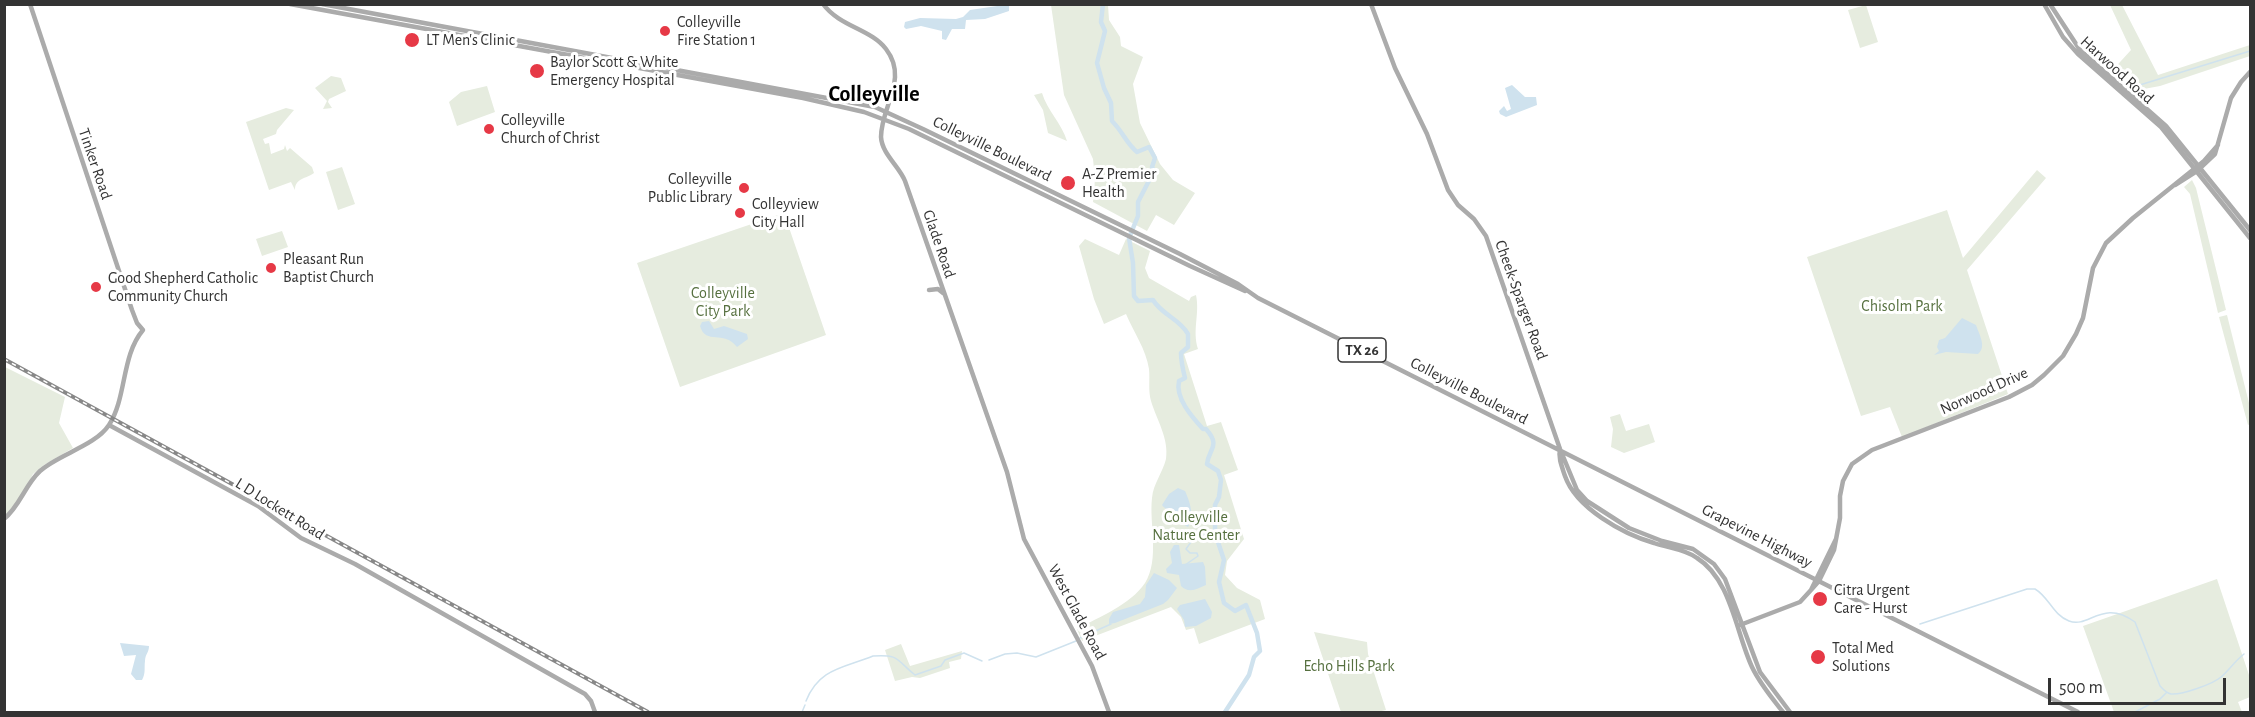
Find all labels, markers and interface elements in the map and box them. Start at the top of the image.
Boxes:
place label: Colleyville Fire Station 1 [677,12,756,50]
marker: Colleyville Fire Station 1 [658,24,672,38]
place label: LT Men's Clinic [426,30,515,50]
marker: LT Men's Clinic [403,31,421,49]
street label: Harwood Road [2076,32,2158,108]
place label: Baylor Scott & White Emergency Hospital [550,52,678,90]
marker: Baylor Scott & White Emergency Hospital [528,62,546,80]
district label: Colleyville [828,81,920,107]
place label: Colleyville Church of Christ [501,110,599,148]
street label: Colleyville Boulevard [930,112,1054,186]
marker: Colleyville Church of Christ [482,122,496,136]
street label: Tinker Road [74,126,116,202]
place label: A-Z Premier Health [1082,164,1156,202]
place label: Colleyville Public Library [648,169,732,207]
marker: A-Z Premier Health [1059,174,1077,192]
marker: Colleyville Public Library [737,181,751,195]
place label: Colleyview City Hall [752,194,819,232]
marker: Colleyview City Hall [733,206,747,220]
street label: Glade Road [918,207,960,281]
street label: Cheek-Sparger Road [1490,238,1552,362]
place label: Pleasant Run Baptist Church [283,249,374,287]
marker: Pleasant Run Baptist Church [264,261,278,275]
place label: Good Shepherd Catholic Community Church [108,268,258,306]
marker: Good Shepherd Catholic Community Church [89,280,103,294]
park label: Colleyville City Park [691,283,755,321]
park label: Chisolm Park [1861,296,1943,316]
road number: TX 26 [1338,338,1386,362]
street label: Colleyville Boulevard [1407,353,1531,429]
street label: Norwood Drive [1937,363,2031,419]
street label: L D Lockett Road [232,474,328,544]
street label: Grapevine Highway [1699,500,1815,572]
park label: Colleyville Nature Center [1152,507,1240,545]
street label: West Glade Road [1044,561,1110,663]
place label: Citra Urgent Care - Hurst [1834,580,1910,618]
marker: Citra Urgent Care - Hurst [1811,590,1829,608]
place label: Total Med Solutions [1832,638,1894,676]
marker: Total Med Solutions [1809,648,1827,666]
park label: Echo Hills Park [1303,656,1395,676]
scale bar [2051,666,2230,704]
text: 500 m [2059,679,2103,697]

